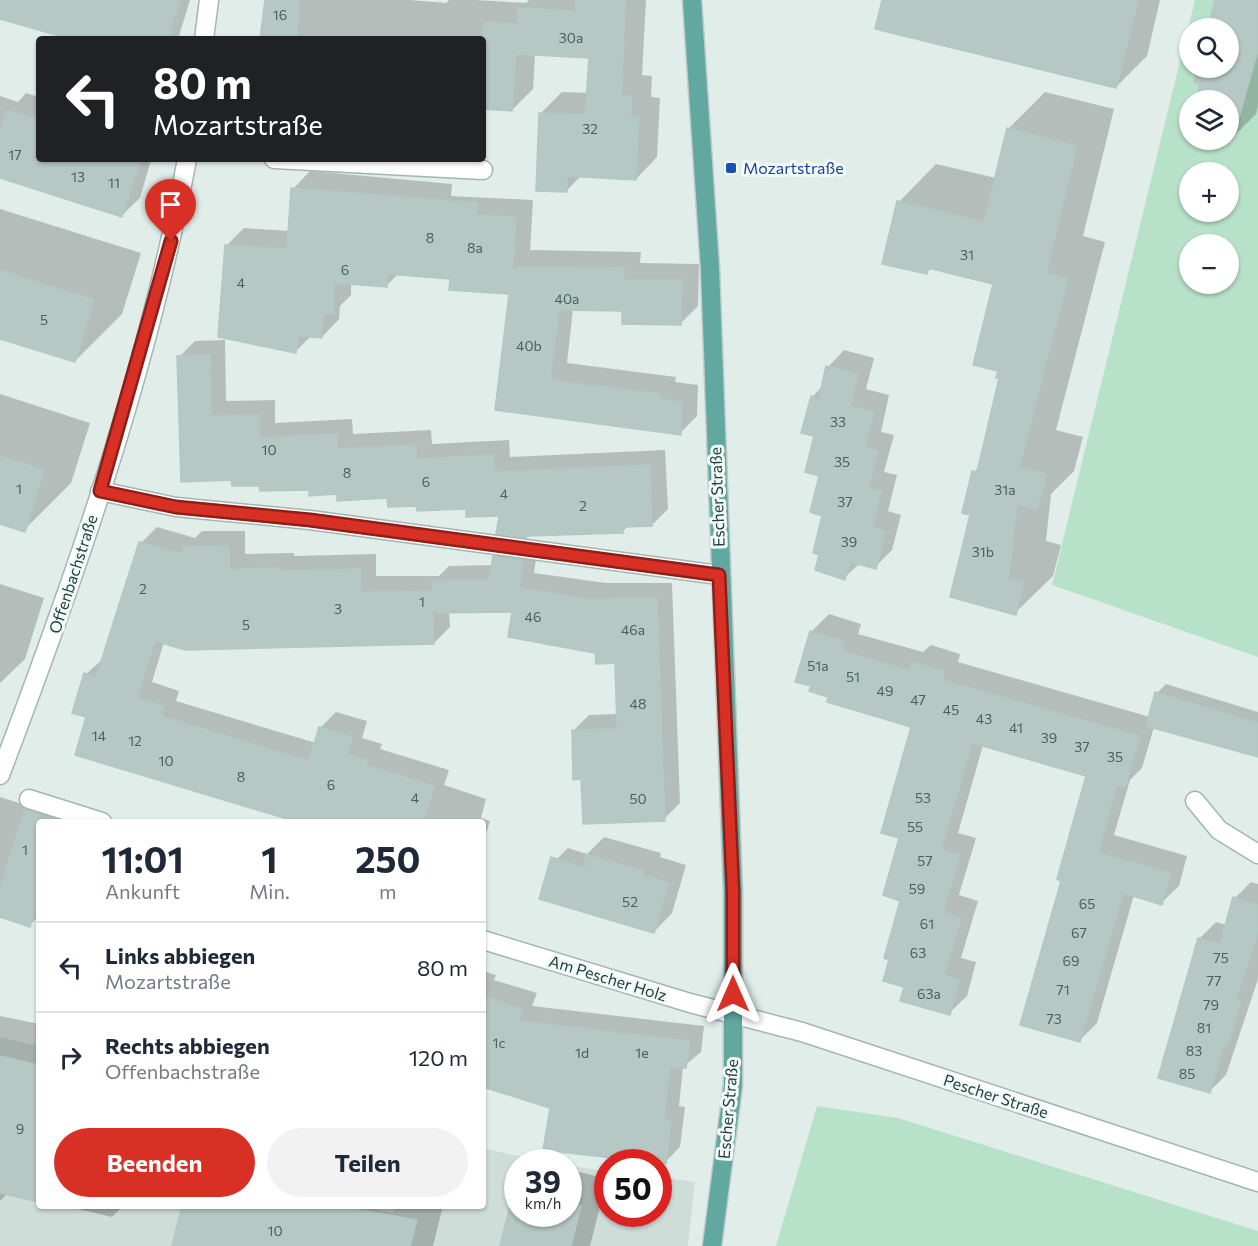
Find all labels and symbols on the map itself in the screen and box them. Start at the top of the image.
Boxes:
house number: 16 [273,6,287,23]
house number: 30a [559,29,583,46]
house number: 32 [582,120,598,137]
house number: 17 [8,146,22,163]
place label: Mozartstraße [743,158,844,177]
marker: Mozartstraße [724,161,738,175]
house number: 13 [71,168,85,185]
house number: 11 [108,174,120,191]
pin [145,179,196,241]
house number: 8 [426,229,434,246]
house number: 8a [467,239,483,256]
house number: 31 [960,246,974,263]
house number: 6 [341,261,349,278]
house number: 4 [237,274,246,291]
house number: 40a [555,290,579,307]
house number: 5 [40,311,48,328]
house number: 40b [516,337,542,354]
house number: 33 [830,413,846,430]
house number: 10 [261,441,277,458]
street label: Escher Straße [705,447,728,547]
house number: 35 [834,453,850,470]
house number: 8 [343,464,351,481]
house number: 6 [422,473,430,490]
house number: 1 [16,480,22,497]
house number: 31a [994,481,1016,498]
house number: 4 [500,485,509,502]
house number: 37 [837,493,853,510]
house number: 2 [579,497,587,514]
street label: Offenbachstraße [44,512,101,636]
house number: 39 [841,533,857,550]
house number: 31b [972,543,994,560]
house number: 2 [139,580,147,597]
house number: 1 [419,593,425,610]
house number: 3 [334,600,342,617]
house number: 46 [525,608,541,625]
house number: 5 [242,616,250,633]
house number: 46a [621,621,645,638]
house number: 51a [807,657,829,674]
house number: 51 [846,668,860,685]
house number: 49 [877,682,893,699]
house number: 47 [910,691,926,708]
house number: 48 [630,695,646,712]
house number: 45 [943,701,959,718]
house number: 43 [976,710,992,727]
house number: 41 [1009,719,1023,736]
house number: 14 [92,727,107,744]
house number: 39 [1041,729,1057,746]
house number: 12 [128,732,142,749]
house number: 37 [1074,738,1090,755]
house number: 35 [1107,748,1123,765]
house number: 10 [158,752,174,769]
house number: 8 [237,768,245,785]
house number: 6 [327,776,335,793]
house number: 4 [411,789,420,806]
house number: 53 [915,789,931,806]
house number: 50 [629,790,647,807]
house number: 55 [907,818,923,835]
house number: 1 [22,841,28,858]
house number: 57 [917,852,933,869]
house number: 59 [909,880,925,897]
house number: 52 [622,893,638,910]
house number: 65 [1079,895,1095,912]
house number: 61 [920,915,934,932]
house number: 67 [1071,924,1087,941]
house number: 63 [910,944,926,961]
house number: 75 [1213,949,1229,966]
street label: Am Pescher Holz [547,951,669,1004]
house number: 69 [1063,952,1079,969]
position arrow [701,962,765,1026]
house number: 77 [1207,972,1221,989]
house number: 71 [1056,981,1070,998]
house number: 63a [917,985,941,1002]
house number: 79 [1203,996,1219,1013]
house number: 73 [1046,1010,1062,1027]
house number: 81 [1197,1019,1211,1036]
house number: 1c [493,1034,506,1051]
house number: 83 [1186,1042,1202,1059]
house number: 1d [575,1044,589,1061]
house number: 1e [635,1044,649,1061]
street label: Escher Straße [714,1058,741,1160]
house number: 85 [1179,1065,1195,1082]
street label: Pescher Straße [941,1070,1051,1121]
house number: 9 [16,1120,24,1137]
speed limit sign: 50 [594,1149,672,1227]
house number: 10 [267,1222,283,1239]

